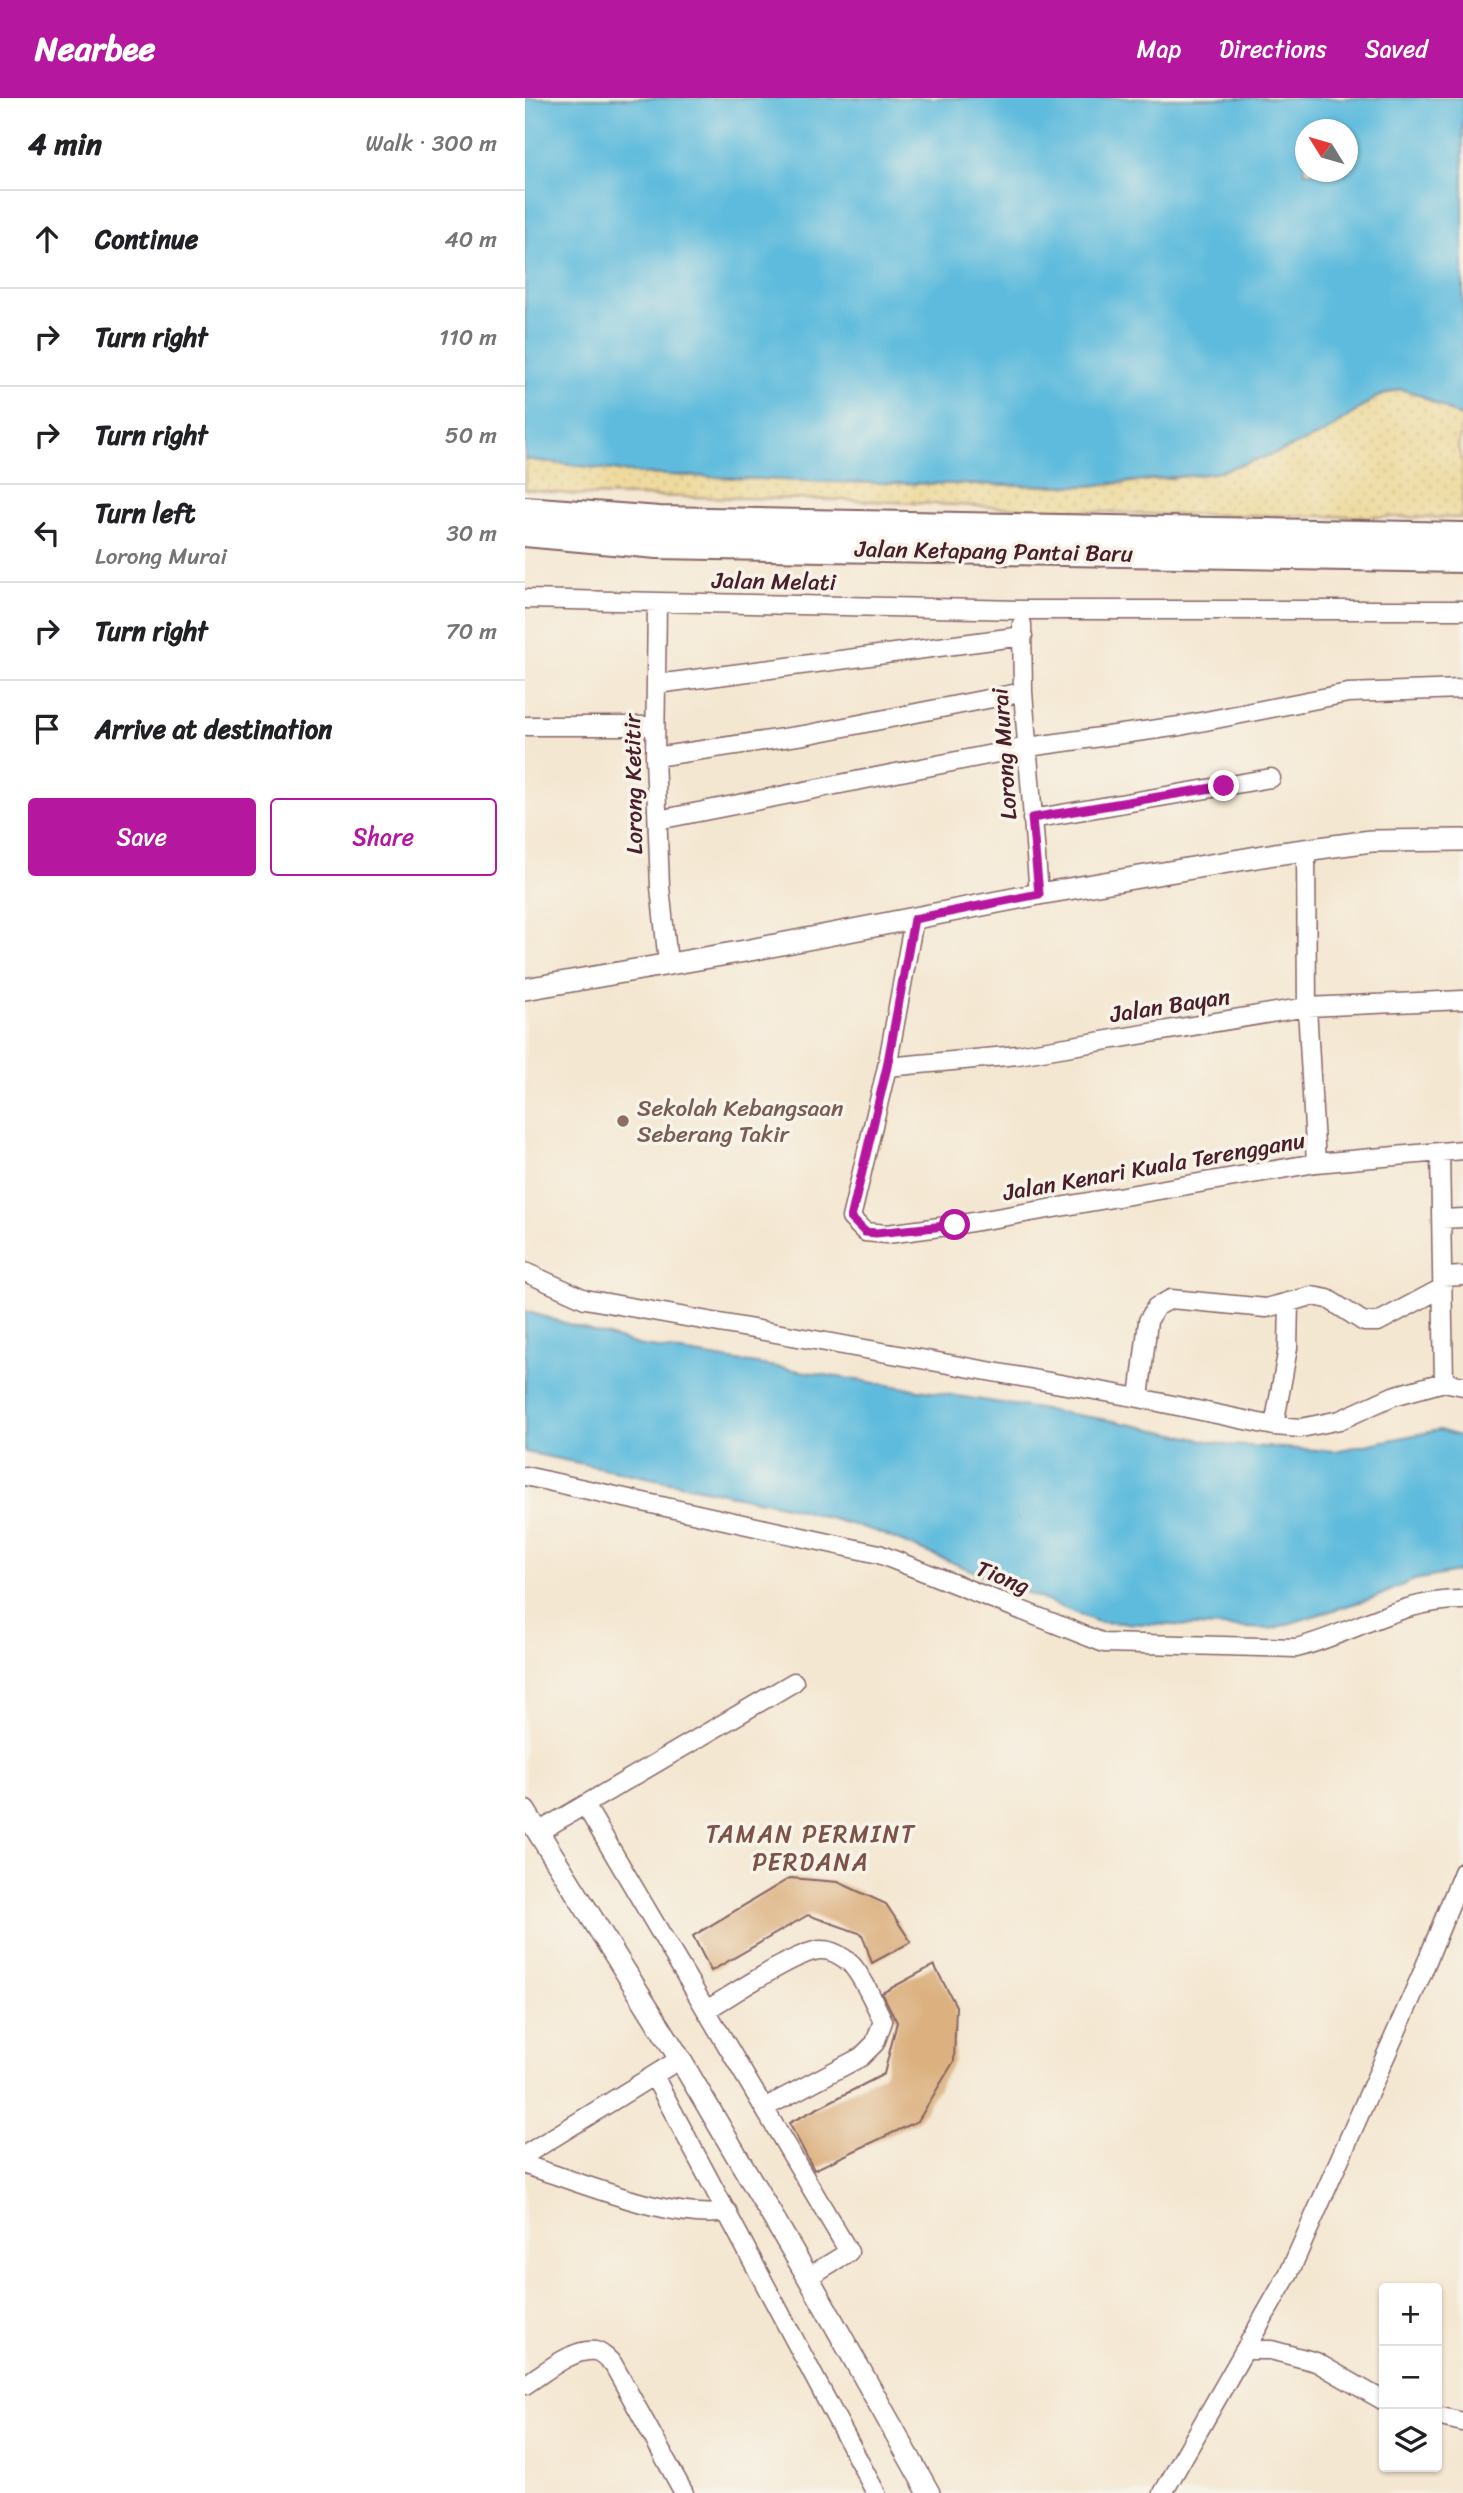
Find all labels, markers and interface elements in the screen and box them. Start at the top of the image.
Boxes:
text: Nearbee [35,20,155,78]
text: Map [1137,28,1181,70]
text: Directions [1219,28,1327,70]
text: Saved [1365,28,1428,70]
text: 4 min [28,117,102,171]
north arrow [1295,119,1358,182]
text: Walk · 300 m [365,123,497,164]
text: Continue [95,216,198,262]
text: 40 m [444,219,497,260]
icon: ahead [28,220,66,258]
text: Turn right [95,314,208,360]
text: 110 m [439,317,497,358]
icon: right [28,318,66,356]
text: Turn right [95,412,208,458]
text: 50 m [445,415,497,456]
icon: right [28,416,66,454]
text: Turn left [95,490,195,536]
text: 30 m [446,513,497,554]
icon: left [28,514,66,552]
street label: Jalan Ketapang Pantai Baru [854,529,1134,574]
text: Lorong Murai [95,536,227,577]
street label: Jalan Melati [711,560,837,603]
text: Turn right [95,608,208,654]
text: 70 m [446,611,497,652]
icon: right [28,612,66,650]
street label: Lorong Murai [979,686,1030,821]
text: Arrive at destination [95,706,332,752]
icon: arrive [28,710,66,748]
street label: Lorong Ketitir [612,712,655,855]
route end [1208,770,1239,801]
button: Save [28,798,256,876]
button: Share [270,798,497,876]
street label: Jalan Bayan [1106,976,1233,1035]
place label: Sekolah Kebangsaan Seberang Takir [637,1088,843,1155]
marker: Sekolah Kebangsaan Seberang Takir [615,1113,631,1129]
street label: Jalan Kenari Kuala Terengganu [999,1120,1308,1213]
route start [939,1209,970,1240]
street label: Tiong [970,1548,1036,1607]
district label: TAMAN PERMINT PERDANA [706,1813,916,1883]
map controls [1379,2283,1442,2472]
button: + [1379,2283,1442,2346]
button: − [1379,2346,1442,2409]
button: layers [1379,2409,1442,2472]

